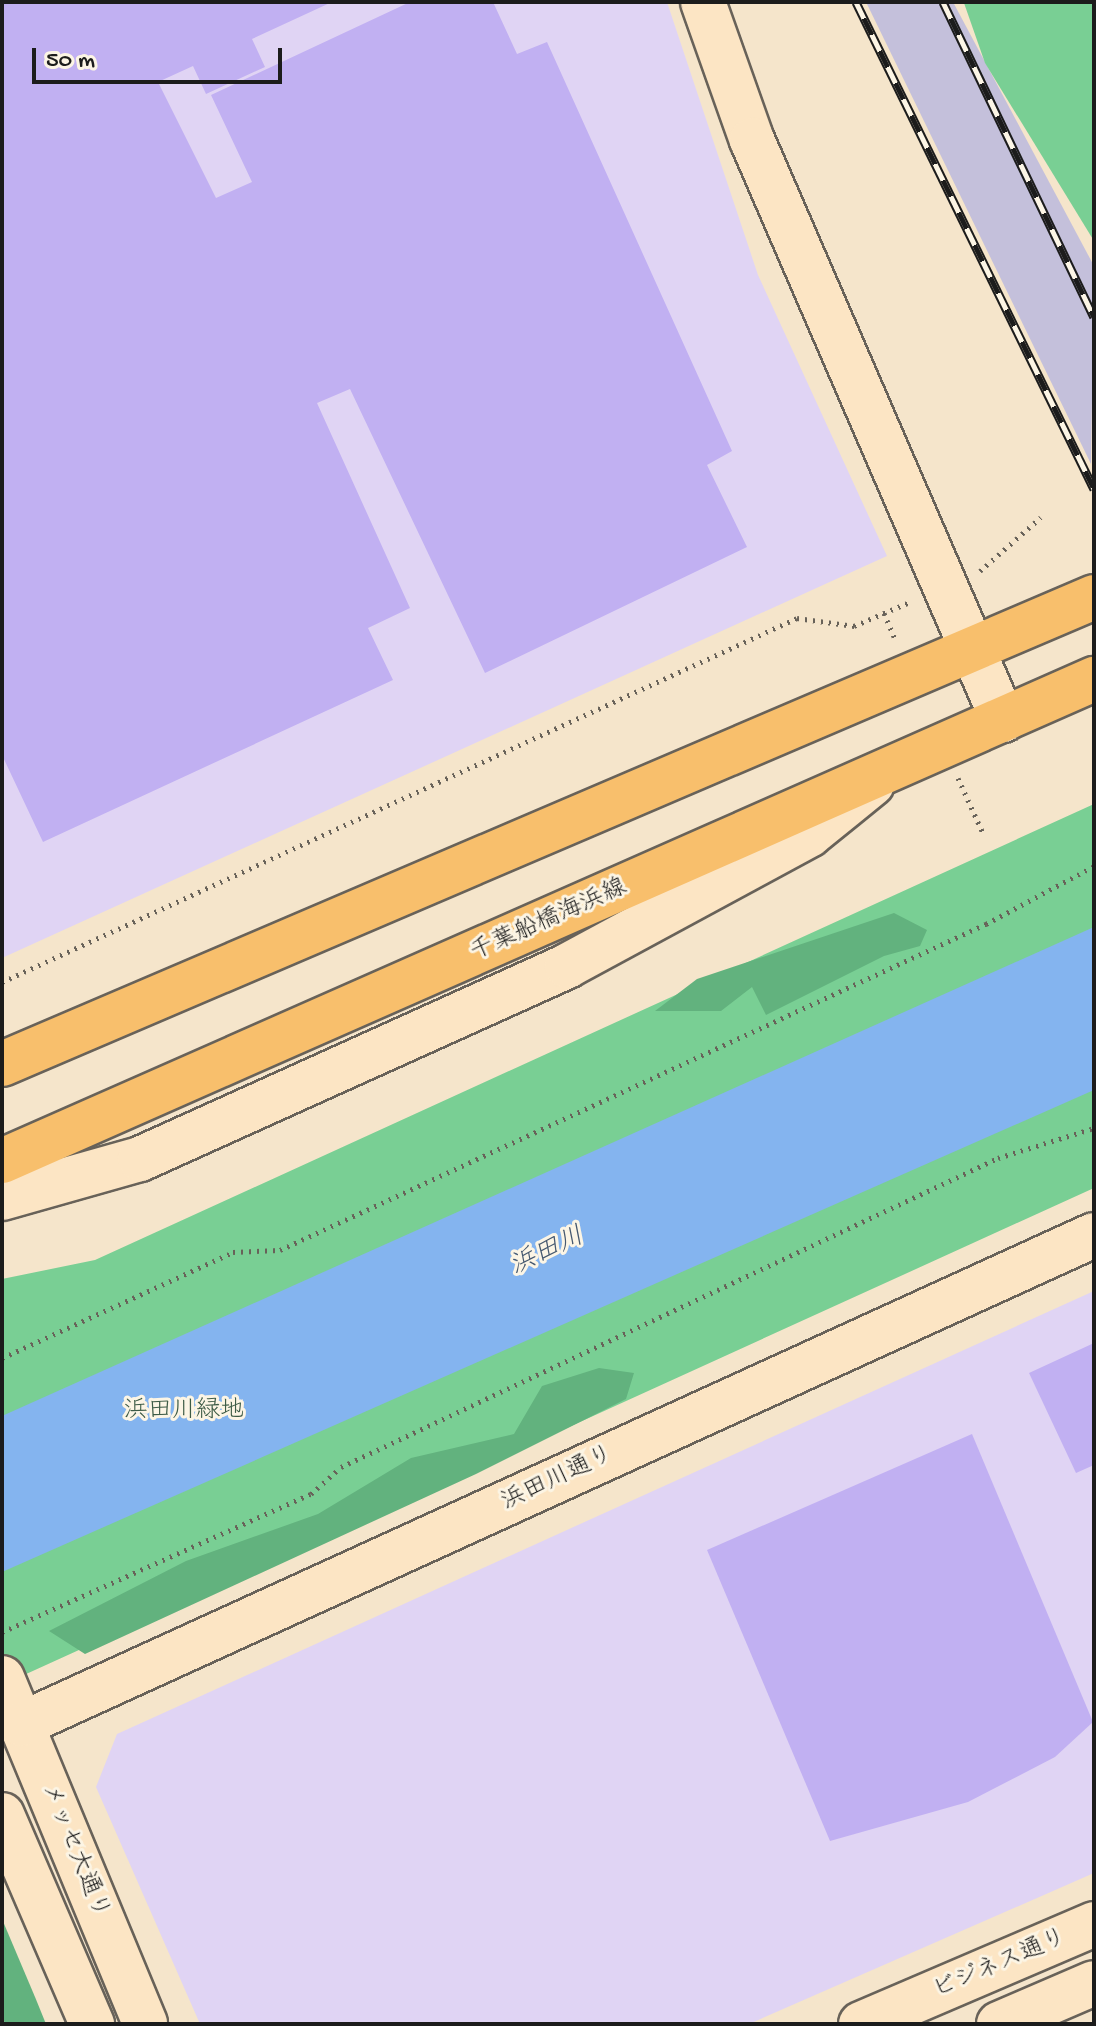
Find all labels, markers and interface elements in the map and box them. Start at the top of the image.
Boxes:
scale bar [36,32,286,82]
text: 50 m [46,47,95,76]
street label: 千葉船橋海浜線 [466,874,632,968]
water label: 浜田川 [506,1222,590,1284]
park label: 浜田川緑地 [124,1398,244,1426]
street label: 浜田川通り [498,1441,618,1517]
street label: メッセ大通り [34,1779,114,1923]
street label: ビジネス通り [928,1924,1072,2006]

